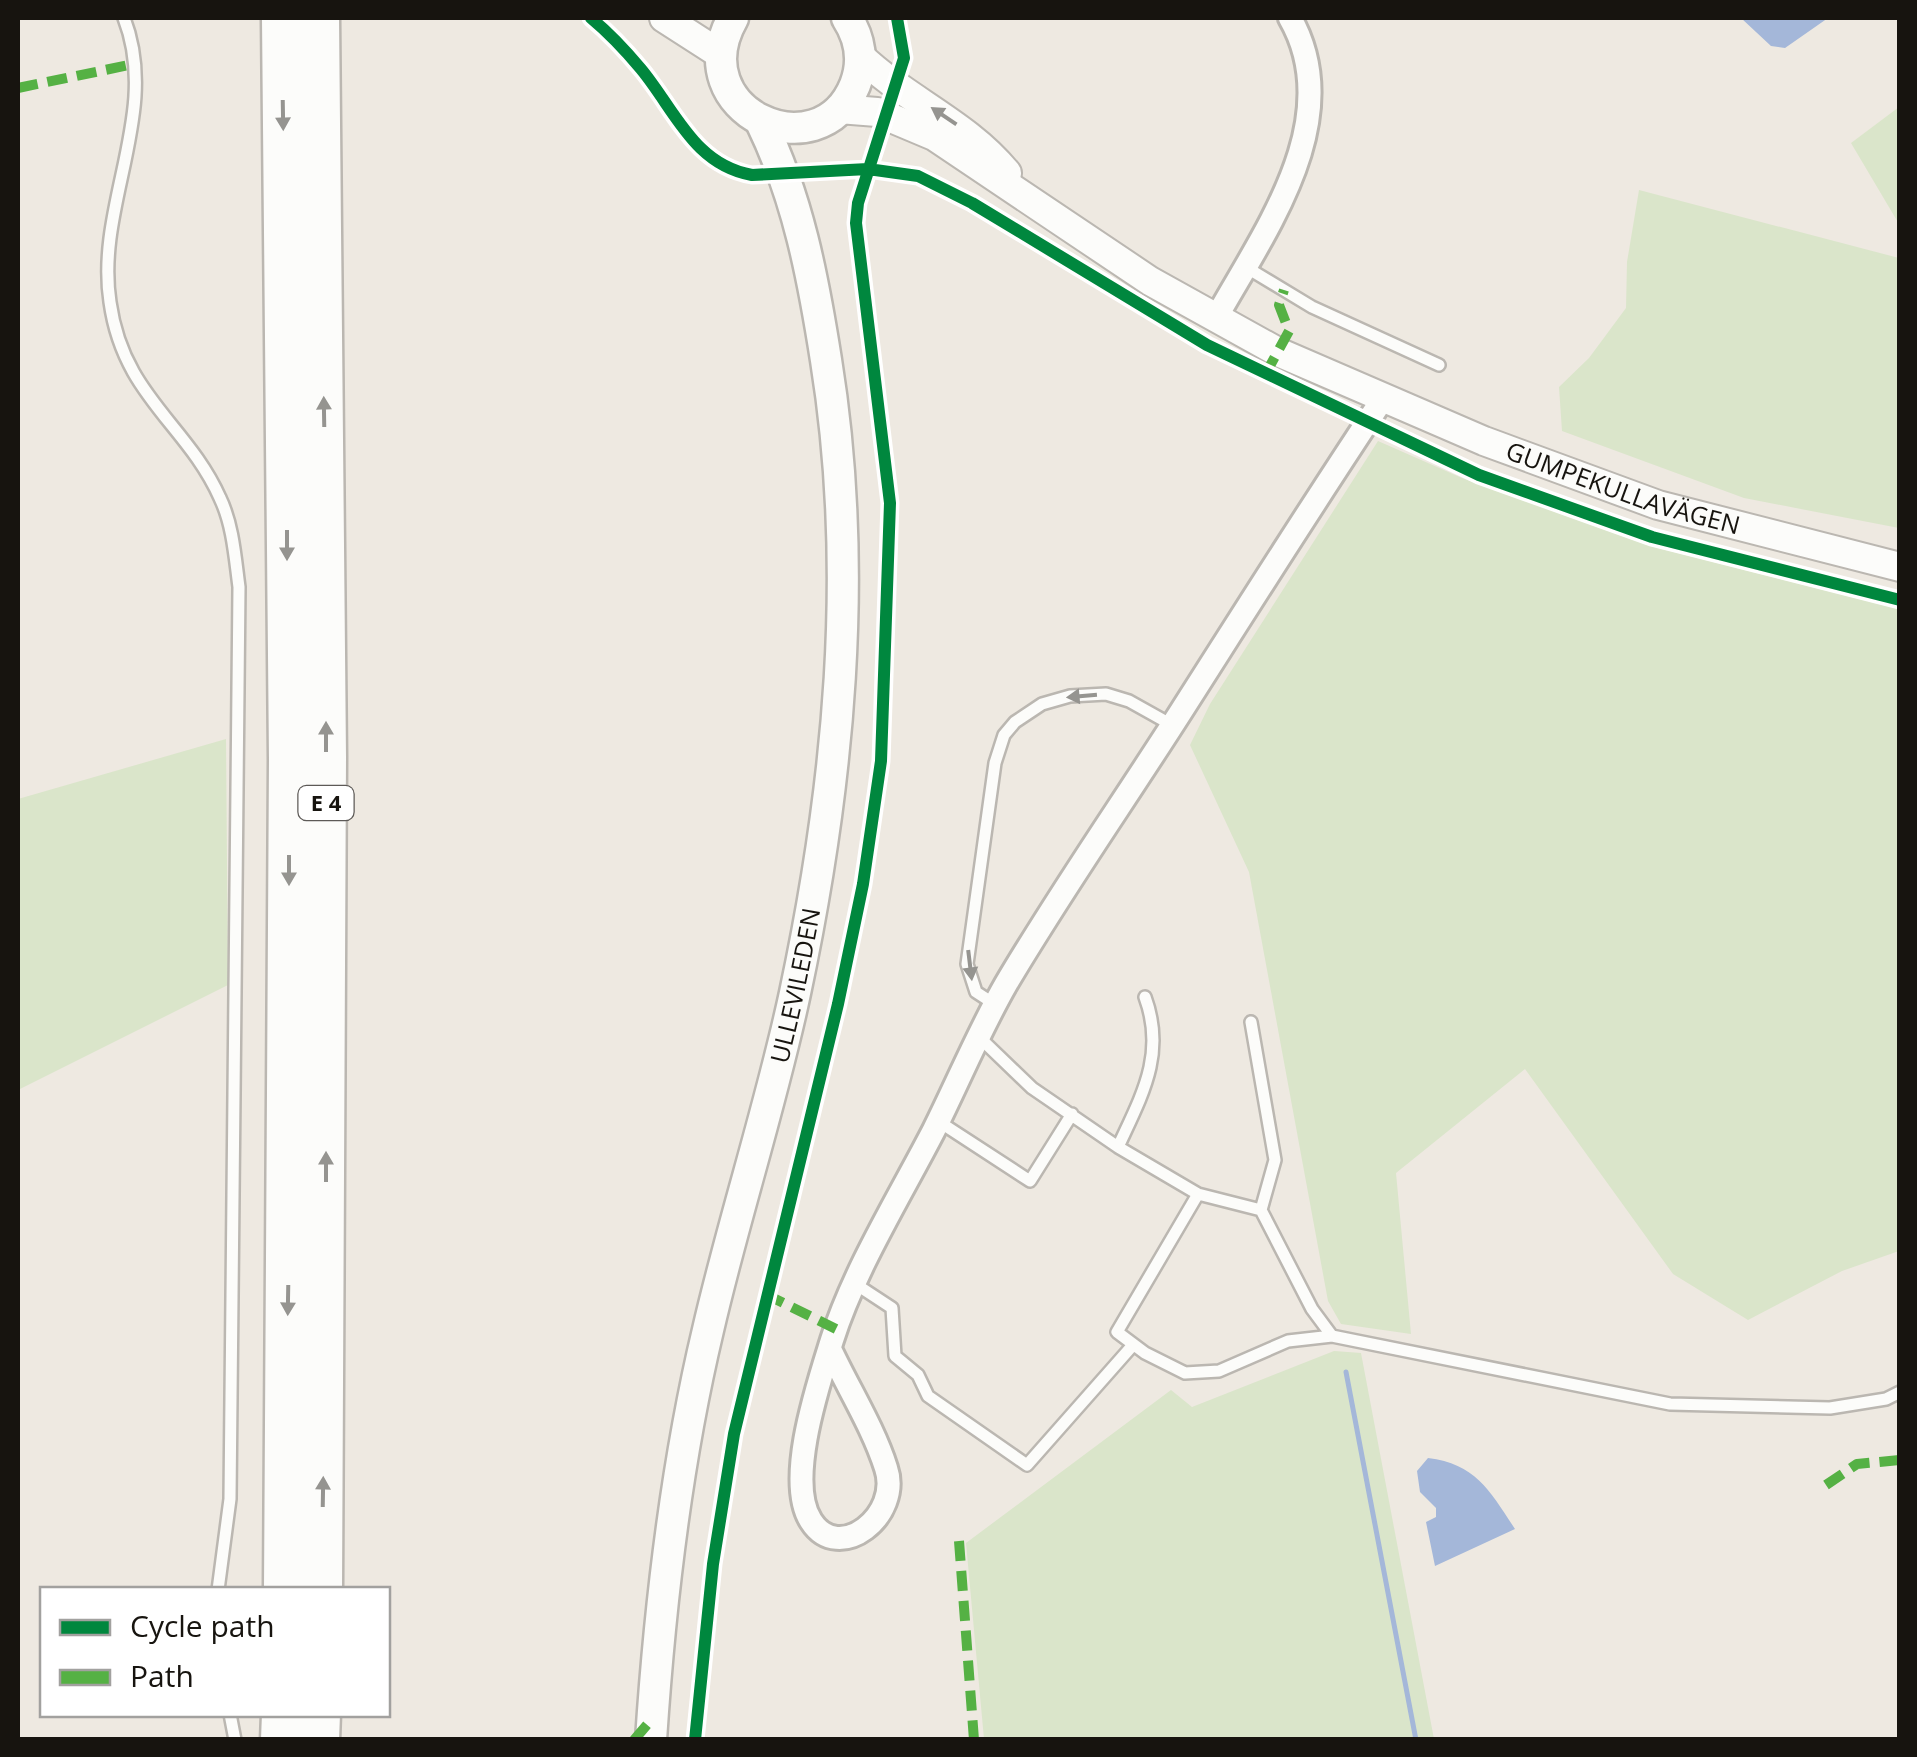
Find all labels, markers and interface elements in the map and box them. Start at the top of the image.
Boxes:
one-way arrow [275,99,291,131]
one-way arrow [930,107,957,126]
one-way arrow [316,396,332,428]
street label: GUMPEKULLAVÄGEN [1502,433,1744,541]
one-way arrow [279,529,295,561]
one-way arrow [1066,688,1098,704]
one-way arrow [318,721,334,753]
road number: E 4 [298,786,354,820]
one-way arrow [281,854,297,886]
street label: ULLEVILEDEN [761,905,827,1066]
one-way arrow [962,950,978,981]
one-way arrow [318,1151,334,1183]
one-way arrow [279,1284,295,1316]
one-way arrow [315,1476,331,1508]
legend [40,1587,390,1717]
text: Cycle path [130,1605,275,1646]
text: Path [130,1655,194,1696]

